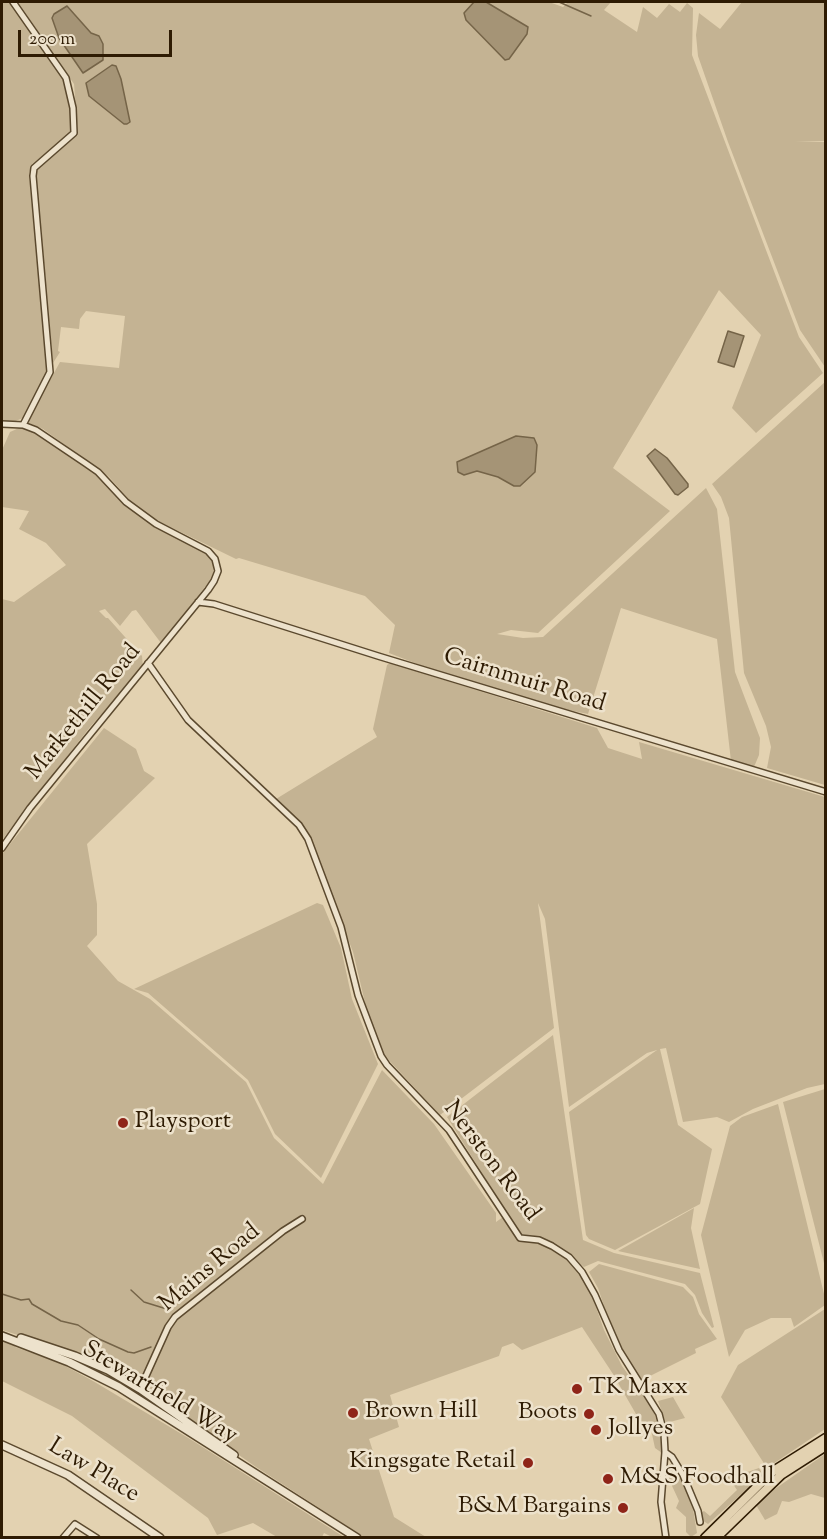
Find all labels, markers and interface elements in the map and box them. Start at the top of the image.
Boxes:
scale bar [21,18,176,56]
text: 200 m [29,27,75,53]
street label: Markethill Road [21,639,149,787]
street label: Cairnmuir Road [439,644,609,720]
street label: Nerston Road [435,1096,545,1228]
place label: Playsport [135,1109,231,1137]
marker: Playsport [116,1116,130,1130]
street label: Mains Road [155,1219,267,1319]
street label: Stewartfield Way [76,1336,242,1452]
place label: TK Maxx [589,1375,688,1403]
marker: TK Maxx [570,1382,584,1396]
place label: Brown Hill [365,1399,478,1427]
place label: Boots [518,1400,577,1428]
marker: Brown Hill [346,1406,360,1420]
marker: Boots [582,1407,596,1421]
place label: Jollyes [608,1416,673,1444]
marker: Jollyes [589,1423,603,1437]
street label: Law Place [42,1434,144,1510]
place label: Kingsgate Retail [349,1449,516,1477]
marker: Kingsgate Retail [521,1456,535,1470]
place label: M&S Foodhall [620,1465,775,1493]
marker: M&S Foodhall [601,1472,615,1486]
place label: B&M Bargains [458,1494,611,1522]
marker: B&M Bargains [616,1501,630,1515]

